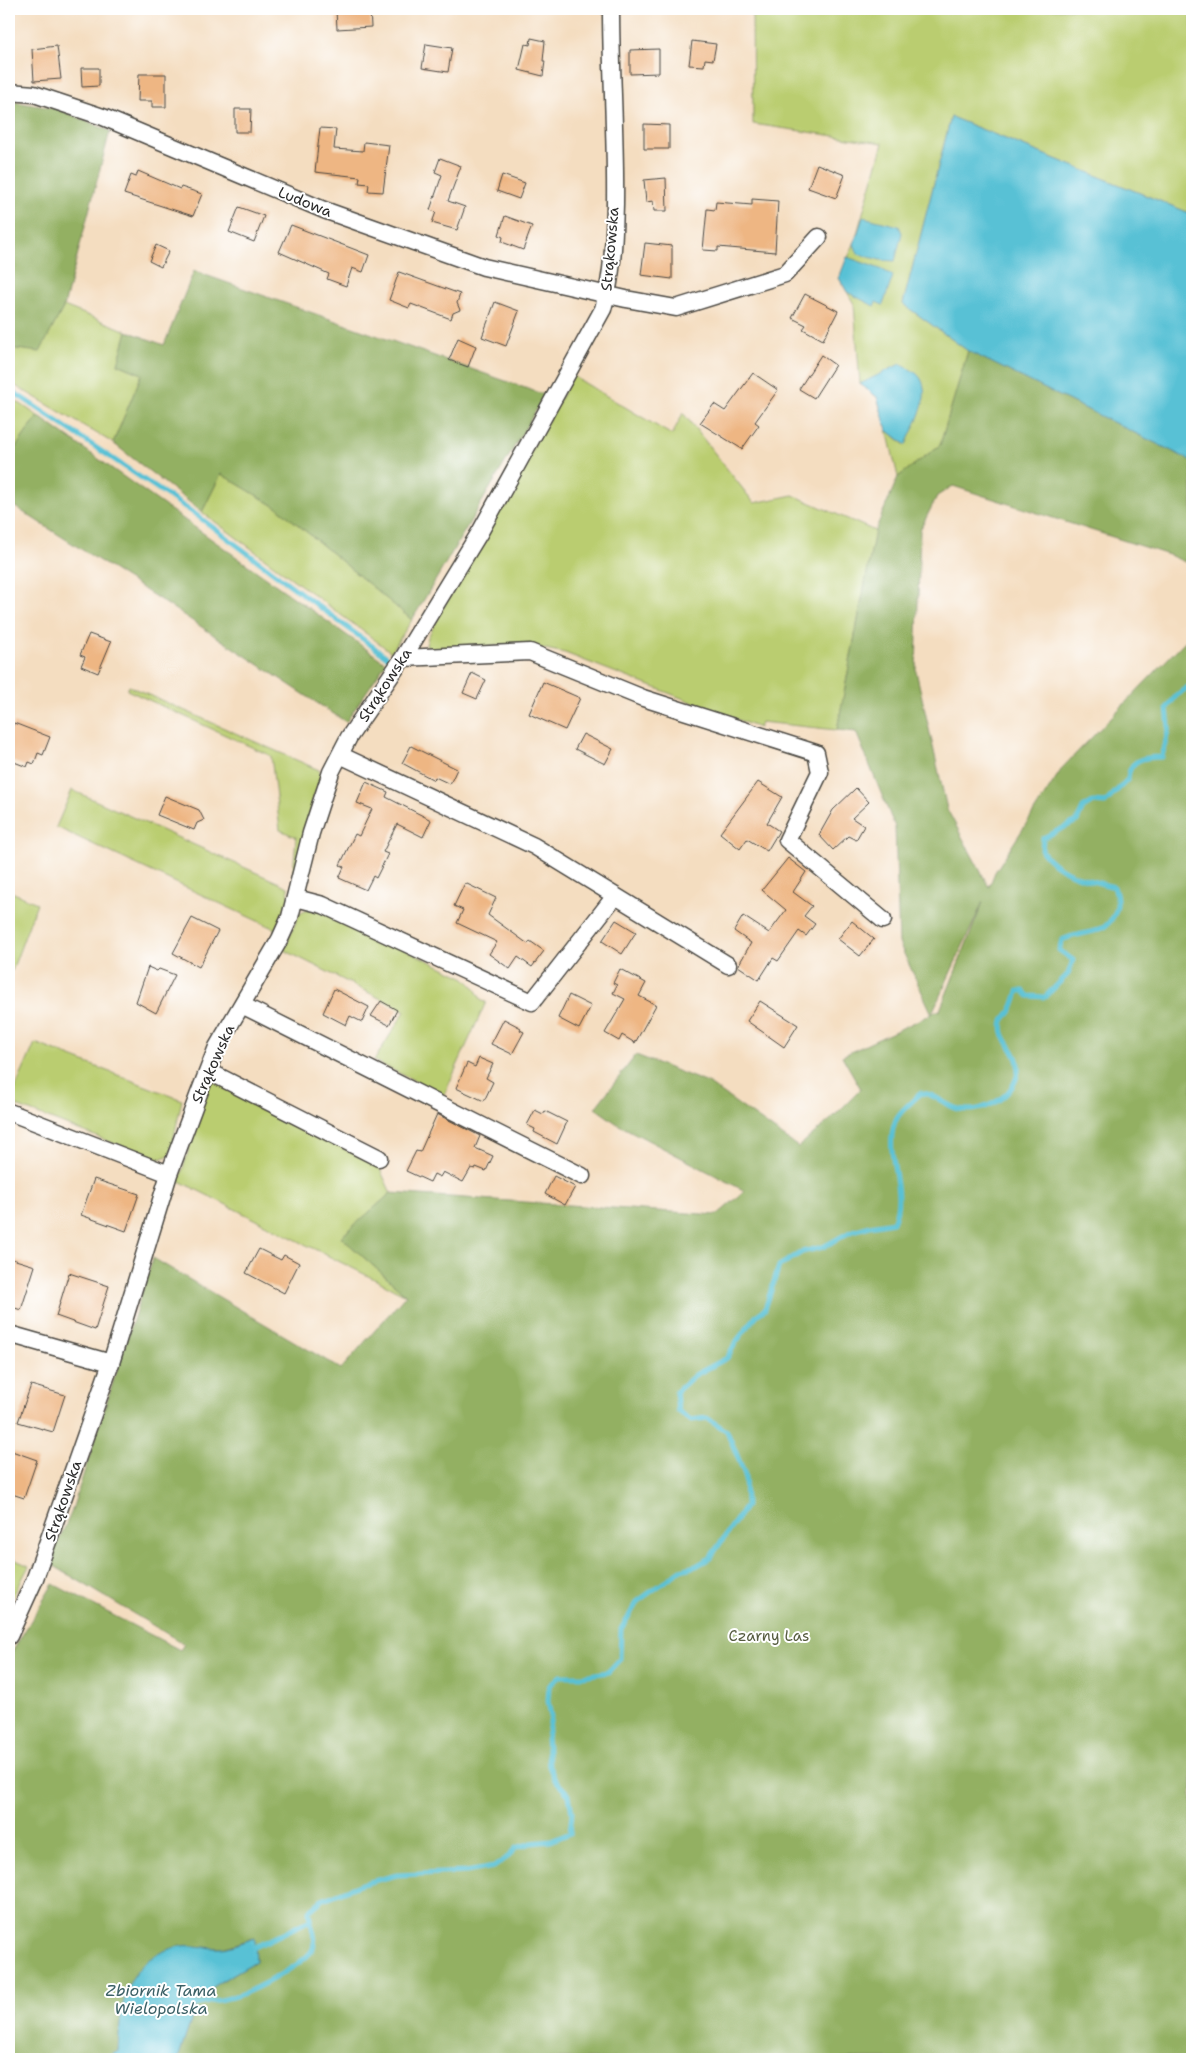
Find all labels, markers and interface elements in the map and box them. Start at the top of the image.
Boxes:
street label: Ludowa [275,182,336,222]
street label: Strąkowska [596,205,624,292]
street label: Strąkowska [354,644,417,726]
street label: Strąkowska [187,1021,240,1107]
street label: Strąkowska [40,1457,86,1544]
park label: Czarny Las [729,1626,809,1646]
water label: Zbiornik Tama Wielopolska [106,1980,217,2019]

